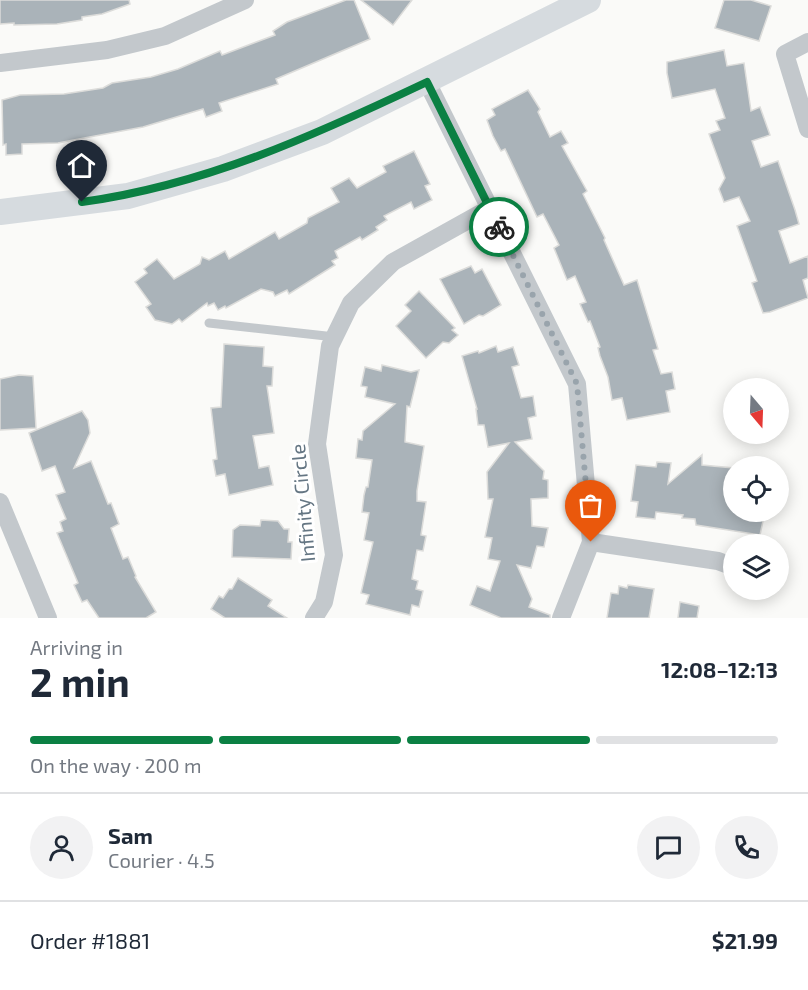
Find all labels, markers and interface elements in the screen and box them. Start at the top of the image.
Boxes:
pin [56,140,107,202]
icon: home [65,149,98,182]
courier [469,197,529,257]
icon: bike [483,211,516,244]
north arrow [723,378,789,444]
map controls [723,378,789,600]
street label: Infinity Circle [285,443,319,563]
button: locate [723,456,789,522]
pin [565,480,616,542]
icon: bag [574,489,607,522]
button: layers [723,534,789,600]
text: Arriving in [30,635,123,659]
text: 12:08–12:13 [661,656,778,682]
text: 2 min [30,658,130,705]
text: On the way · 200 m [30,753,202,777]
button: person [30,816,93,879]
button: chat [637,816,700,879]
button: phone [715,816,778,879]
text: Sam [108,822,153,848]
text: Courier · 4.5 [108,848,215,872]
text: Order #1881 [30,927,150,953]
text: $21.99 [712,927,778,953]

